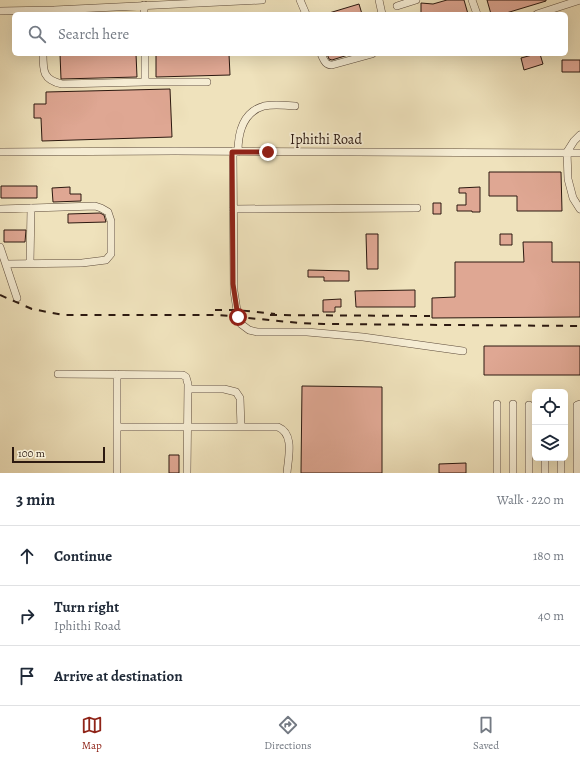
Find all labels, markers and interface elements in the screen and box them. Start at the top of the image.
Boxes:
search box [12,12,568,56]
icon: search [26,23,48,45]
text: Search here [58,24,129,44]
street label: Iphithi Road [290,130,362,149]
route end [259,143,277,161]
route start [229,308,247,326]
map controls [532,389,568,461]
button: locate [532,389,568,425]
button: layers [532,425,568,461]
scale bar [12,445,105,464]
text: 100 m [18,446,45,461]
text: 3 min [16,488,55,511]
text: Walk · 220 m [497,491,564,508]
icon: ahead [16,545,38,567]
text: Continue [54,546,112,566]
text: 180 m [533,547,564,564]
text: Turn right [54,597,119,617]
icon: right [16,605,38,627]
text: 40 m [538,607,564,624]
text: Iphithi Road [54,617,121,634]
icon: arrive [16,665,38,687]
text: Arrive at destination [54,666,183,686]
tab: Map [81,714,103,753]
tab: Directions [264,714,312,753]
tab: Saved [473,714,499,753]

